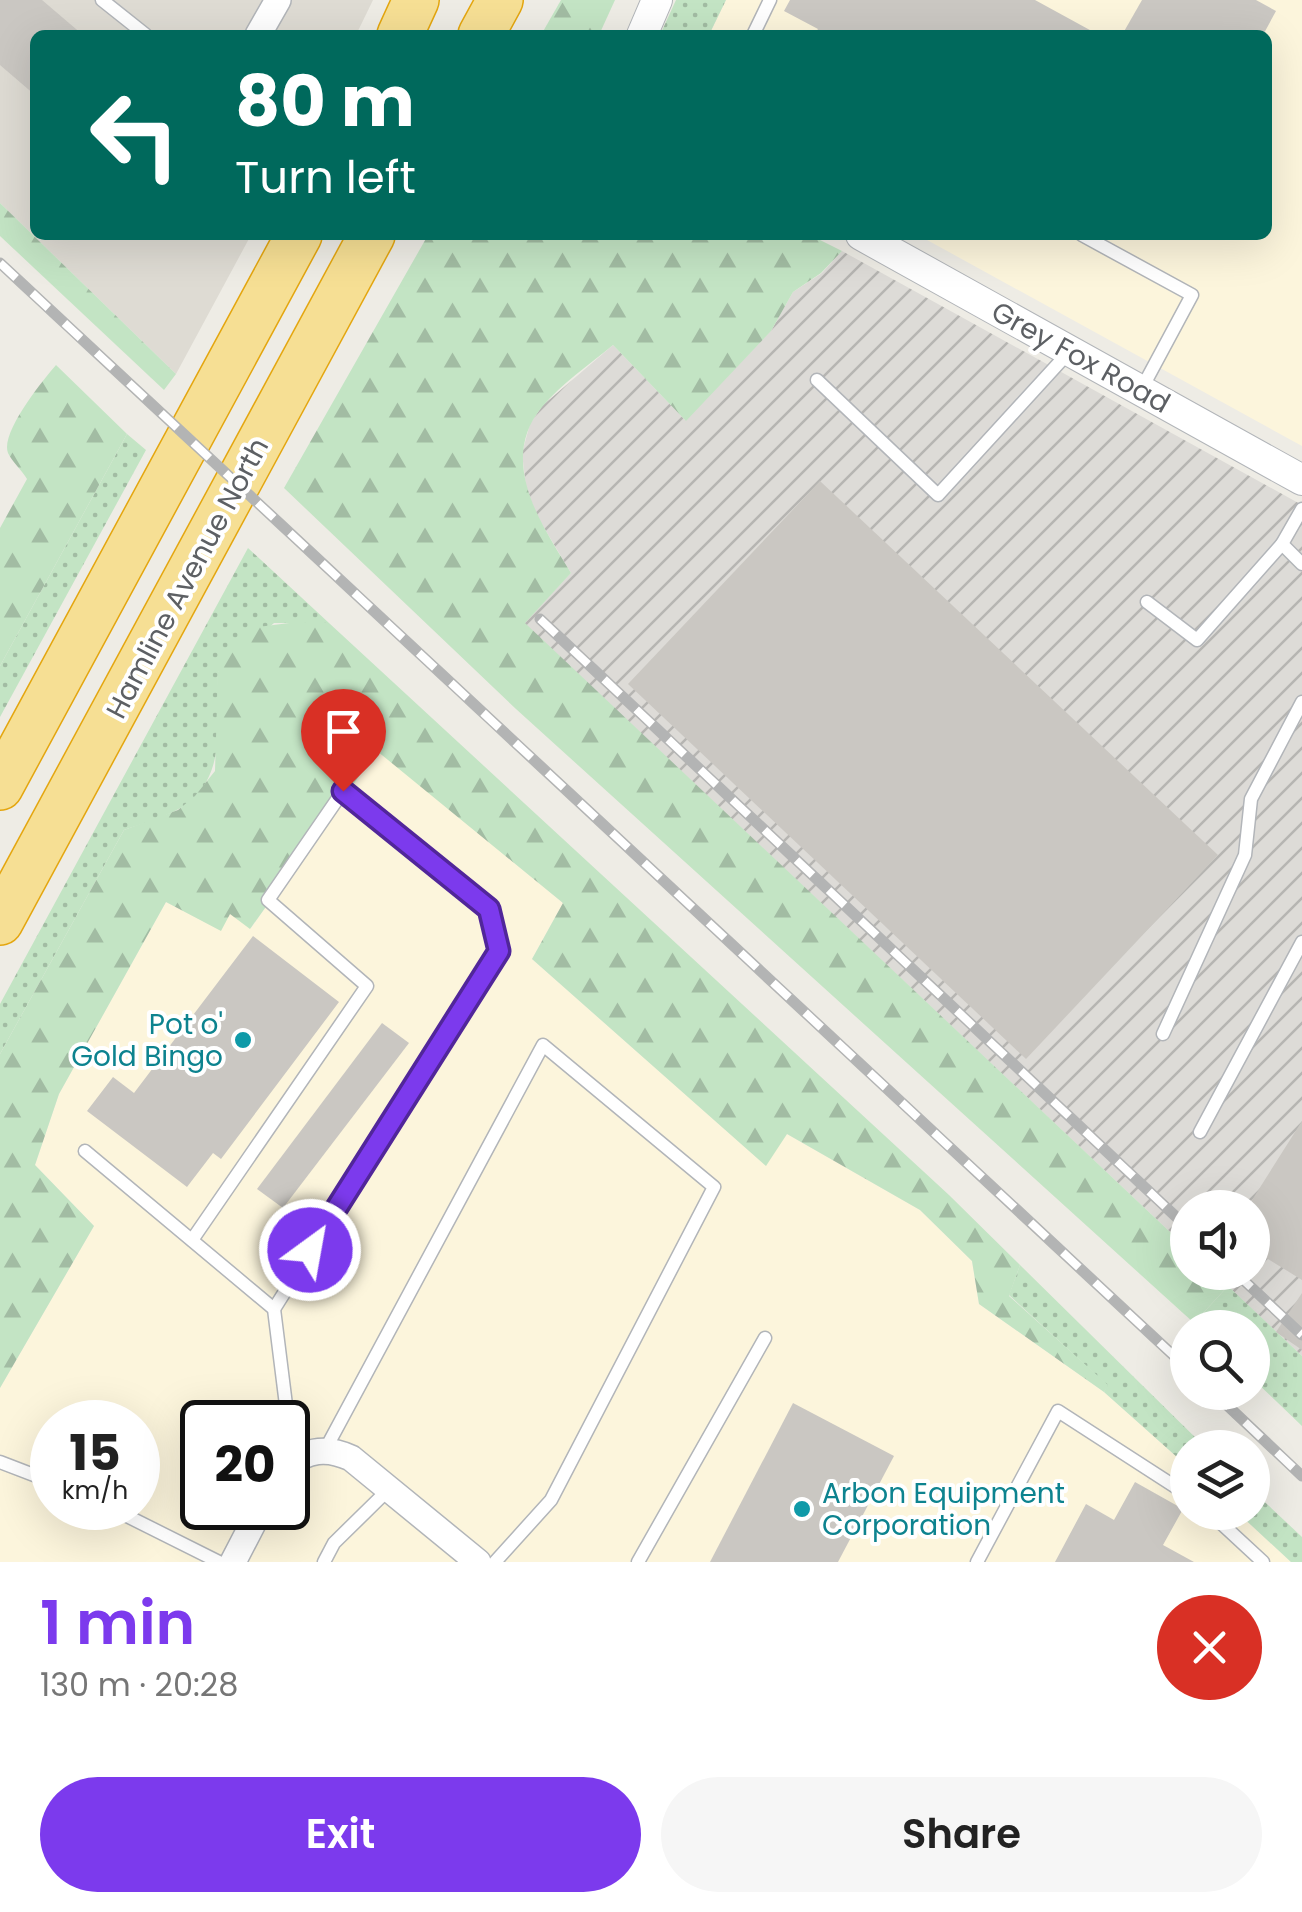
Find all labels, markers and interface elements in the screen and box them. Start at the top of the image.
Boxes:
text: 80 m [235,52,415,151]
icon: left [70,70,200,200]
text: Turn left [235,146,416,209]
street label: Grey Fox Road [984,292,1177,423]
street label: Hamline Avenue North [97,431,278,725]
pin [301,689,386,792]
icon: arrive [316,704,371,759]
place label: Pot o' Gold Bingo [71,1005,223,1076]
marker: Pot o' Gold Bingo [232,1029,254,1051]
map controls [1170,1190,1270,1530]
button: sound [1170,1190,1270,1290]
position arrow [258,1198,362,1302]
button: search [1170,1310,1270,1410]
speed limit sign: 20 [180,1400,310,1530]
text: 15 [69,1417,121,1488]
button: layers [1170,1430,1270,1530]
text: km/h [62,1473,128,1508]
place label: Arbon Equipment Corporation [822,1474,1065,1545]
marker: Arbon Equipment Corporation [791,1498,813,1520]
text: 1 min [40,1581,195,1665]
button: close [1157,1595,1262,1700]
text: 130 m · 20:28 [40,1662,238,1707]
button: Exit [40,1777,641,1892]
button: Share [661,1777,1262,1892]

